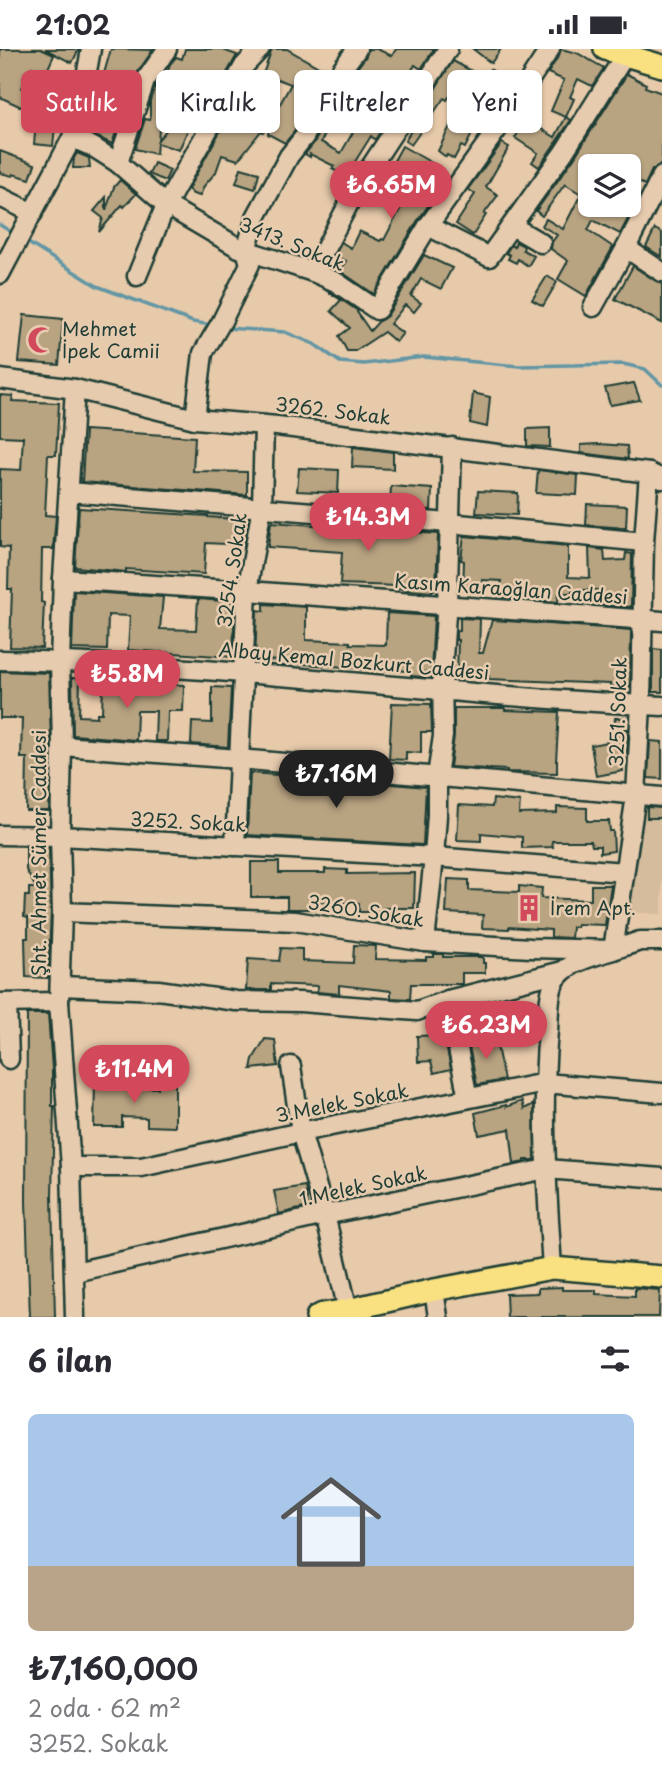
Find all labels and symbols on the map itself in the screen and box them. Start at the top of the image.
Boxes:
pin: ₺6.65M [334,162,448,221]
street label: 3413. Sokak [235,209,350,277]
place label: Mehmet İpek Camii [62,314,160,364]
mosque icon: Mehmet İpek Camii [26,325,56,355]
street label: 3262. Sokak [274,389,393,431]
pin: ₺14.3M [311,493,425,553]
street label: 3254. Sokak [209,511,253,629]
street label: Kasım Karaoğlan Caddesi [393,566,629,610]
street label: Albay Kemal Bozkurt Caddesi [218,634,490,686]
pin: ₺5.8M [78,651,176,710]
street label: 3251. Sokak [601,656,633,767]
street label: Şht. Ahmet Sümer Caddesi [24,730,52,976]
pin: ₺7.16M [279,751,393,810]
street label: 3252. Sokak [129,804,247,838]
street label: 3260. Sokak [306,887,427,933]
building icon: İrem Apt. [514,893,544,923]
place label: İrem Apt. [550,893,636,921]
pin: ₺6.23M [429,1002,543,1061]
pin: ₺11.4M [77,1045,191,1105]
street label: 3.Melek Sokak [273,1075,411,1129]
street label: 1.Melek Sokak [296,1158,429,1212]

